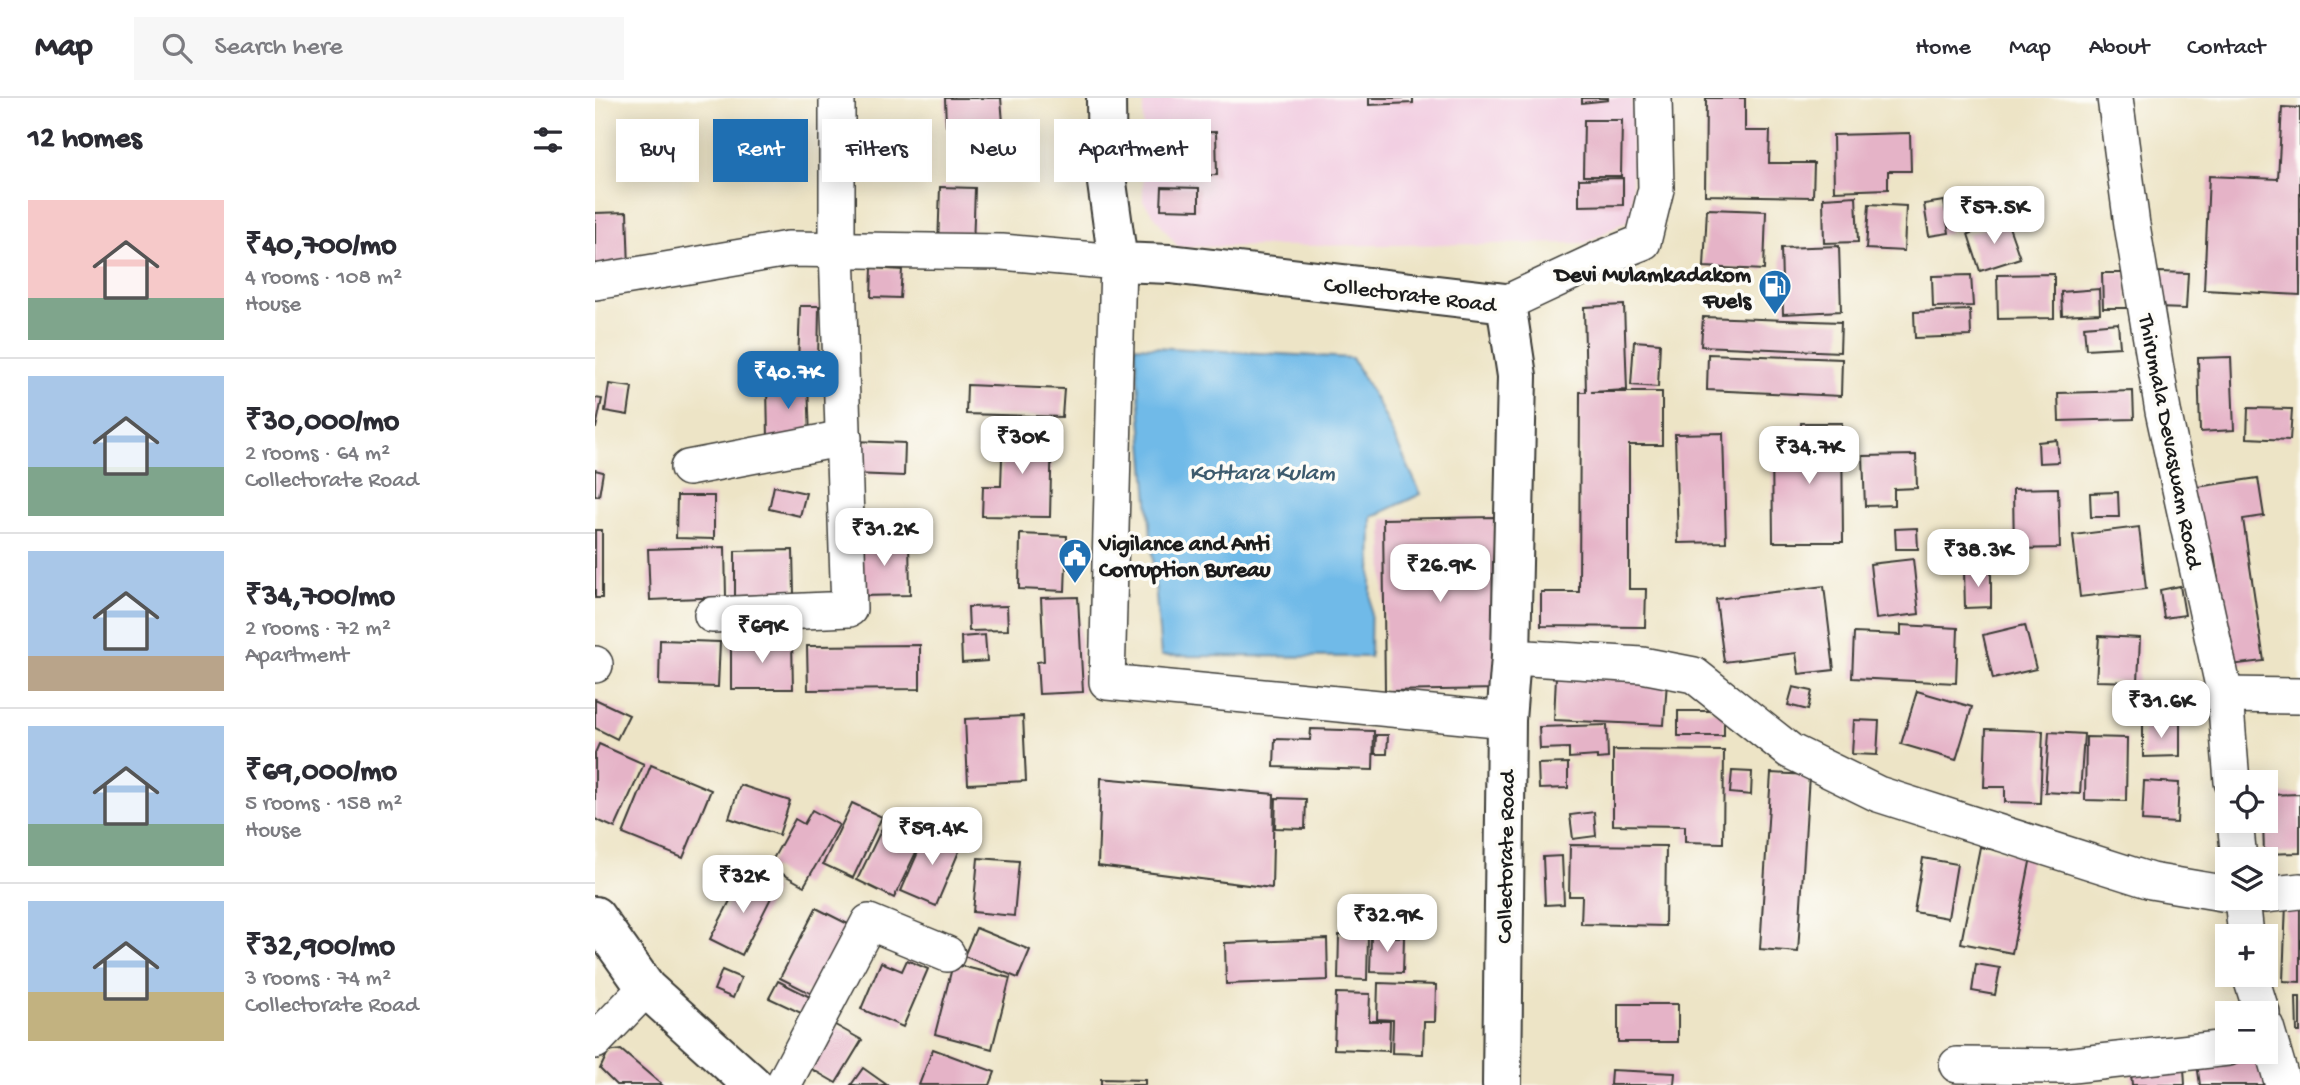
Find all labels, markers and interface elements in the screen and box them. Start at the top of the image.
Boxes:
search box [134,17,624,80]
text: Map [35,29,92,67]
icon: search [158,29,196,67]
text: Search here [214,33,343,64]
text: Home [1915,34,1971,63]
text: Map [2009,34,2051,63]
text: About [2089,34,2149,63]
text: Contact [2187,34,2265,63]
chip: Buy [616,119,699,182]
chip: Rent [713,119,808,182]
chip: Filters [822,119,932,182]
chip: New [946,119,1040,182]
chip: Apartment [1054,119,1211,182]
icon: filters [529,121,567,159]
text: 12 homes [28,123,141,158]
pin: ₹57.5K [1937,186,2051,246]
text: ₹57.5K [1959,195,2029,222]
icon: home [84,228,168,312]
text: ₹40,700/mo [245,230,397,265]
place label: Devi Mulamkadakom Fuels [1553,263,1753,316]
text: 4 rooms · 108 m² [245,265,402,292]
fuel station icon: Devi Mulamkadakom Fuels [1756,267,1794,316]
street label: Collectorate Road [1322,273,1499,321]
text: House [245,292,301,319]
street label: Thirumala Devaswam Road [2130,310,2207,573]
pin: ₹40.7K [731,352,845,411]
text: ₹40.7K [754,360,822,387]
icon: home [84,404,168,488]
text: ₹30,000/mo [245,406,399,441]
pin: ₹30K [981,416,1063,476]
text: ₹30K [997,425,1047,452]
pin: ₹34.7K [1752,426,1866,486]
text: ₹34.7K [1775,435,1843,462]
text: 2 rooms · 64 m² [245,441,390,468]
water label: Kottara Kulam [1189,460,1335,489]
text: Collectorate Road [245,468,418,495]
pin: ₹31.2K [827,508,941,568]
text: ₹31.2K [851,517,917,544]
pin: ₹38.3K [1921,530,2035,589]
place label: Vigilance and Anti Corruption Bureau [1098,532,1271,585]
public building icon: Vigilance and Anti Corruption Bureau [1056,536,1094,585]
text: ₹38.3K [1943,538,2013,565]
pin: ₹26.9K [1383,545,1497,604]
text: ₹26.9K [1406,553,1474,580]
icon: home [84,579,168,663]
text: ₹34,700/mo [245,581,395,616]
pin: ₹69K [721,606,803,665]
text: ₹69K [737,614,787,641]
text: 2 rooms · 72 m² [245,616,391,643]
text: Apartment [245,643,349,670]
pin: ₹31.6K [2104,680,2218,740]
text: ₹31.6K [2128,689,2194,716]
icon: home [84,754,168,838]
text: ₹69,000/mo [245,756,397,791]
street label: Collectorate Road [1492,769,1523,944]
map controls [2215,770,2278,1064]
button: locate [2215,770,2278,833]
text: 5 rooms · 158 m² [245,791,402,818]
pin: ₹59.4K [875,808,989,867]
text: ₹59.4K [898,816,966,843]
text: House [245,818,301,845]
button: layers [2215,847,2278,910]
pin: ₹32K [702,856,784,915]
text: ₹32K [718,864,768,891]
pin: ₹32.9K [1330,894,1444,954]
text: ₹32.9K [1353,903,1421,930]
button: + [2215,924,2278,987]
icon: home [84,929,168,1013]
text: ₹32,900/mo [245,931,395,966]
text: 3 rooms · 74 m² [245,966,391,993]
text: Collectorate Road [245,993,418,1020]
button: − [2215,1001,2278,1064]

